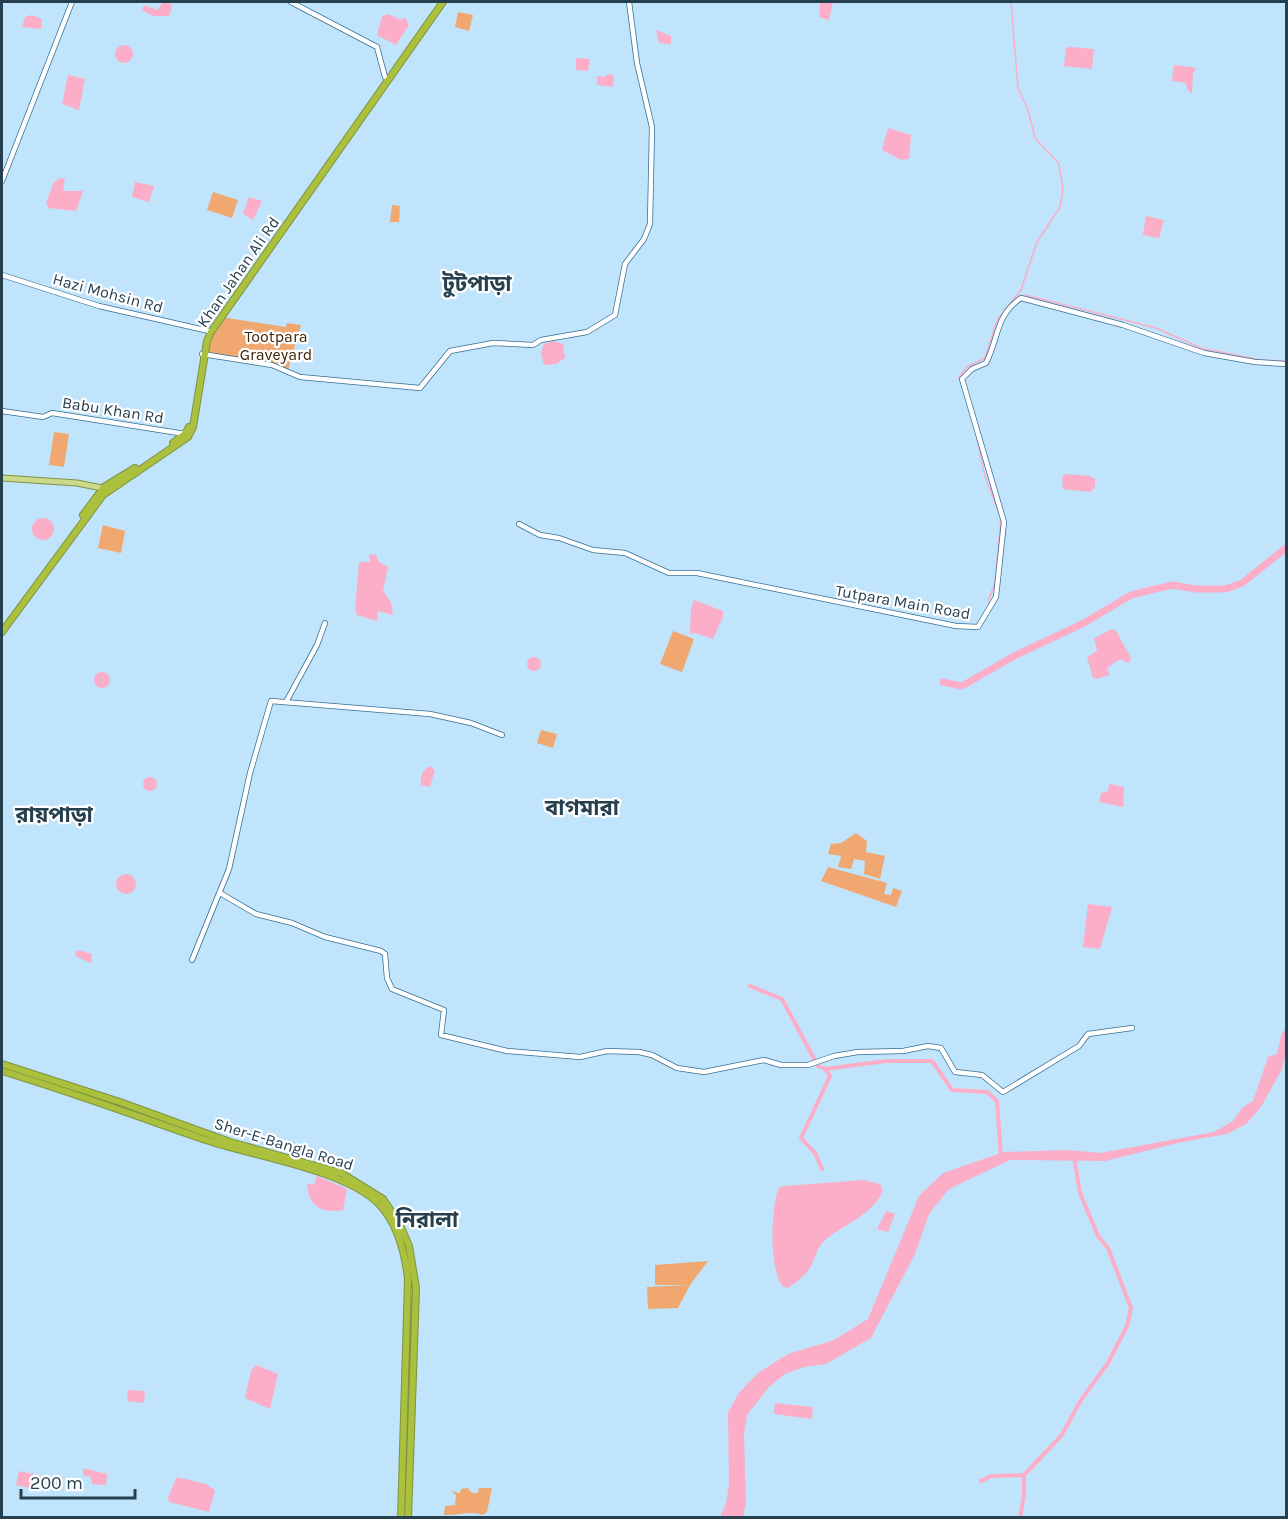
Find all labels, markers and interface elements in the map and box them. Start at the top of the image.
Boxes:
street label: Khan Jahan Ali Rd [193,213,283,331]
street label: Hazi Mohsin Rd [51,269,165,317]
district label: টুটপাড়া [441,271,512,298]
park label: Tootpara Graveyard [240,327,312,364]
street label: Babu Khan Rd [61,393,165,427]
street label: Tutpara Main Road [834,581,972,623]
district label: বাগমারা [544,795,620,821]
district label: রায়পাড়া [14,802,94,828]
street label: Sher-E-Bangla Road [212,1114,356,1174]
district label: নিরালা [395,1207,459,1233]
scale bar [21,1462,135,1500]
text: 200 m [30,1472,83,1494]

